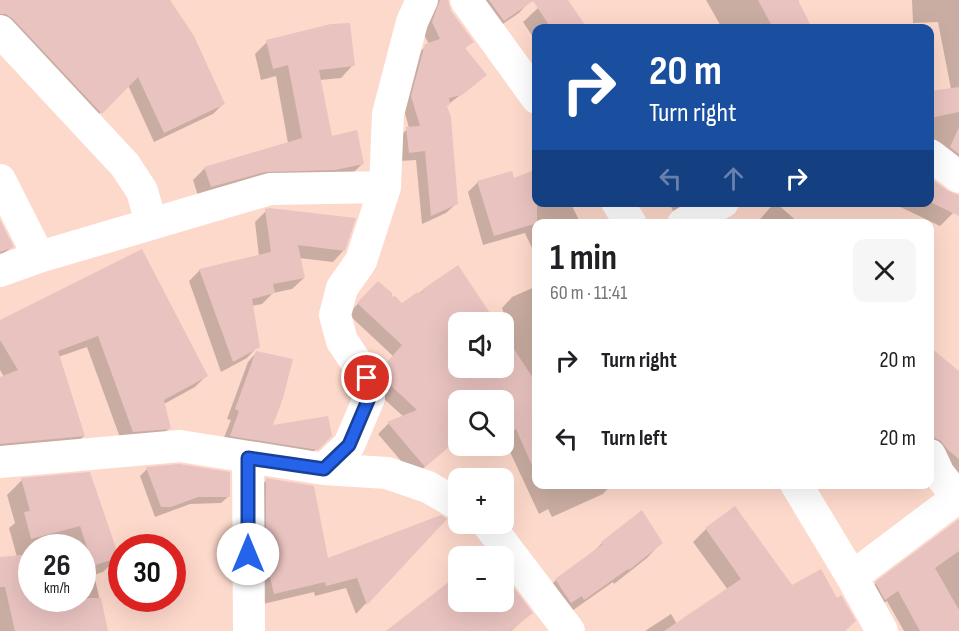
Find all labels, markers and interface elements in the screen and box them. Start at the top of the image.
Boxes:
text: 20 m [649,46,722,97]
icon: right [550,48,628,126]
text: Turn right [649,97,736,129]
icon: left [654,162,687,195]
icon: ahead [717,162,750,195]
icon: right [780,162,813,195]
text: 1 min [550,237,617,280]
button: close [853,239,916,302]
text: 60 m · 11:41 [550,281,627,305]
map controls [448,312,514,612]
button: sound [448,312,514,378]
icon: right [550,344,583,377]
text: Turn right [601,347,677,374]
text: 20 m [880,347,916,374]
pin [341,352,392,403]
icon: arrive [350,361,383,394]
button: search [448,390,514,456]
icon: left [550,422,583,455]
text: Turn left [601,425,667,452]
text: 20 m [880,425,916,452]
button: + [448,468,514,534]
position arrow [216,522,280,586]
speed limit sign: 30 [108,534,186,612]
button: − [448,546,514,612]
text: 26 [43,548,71,584]
text: km/h [44,579,70,598]

